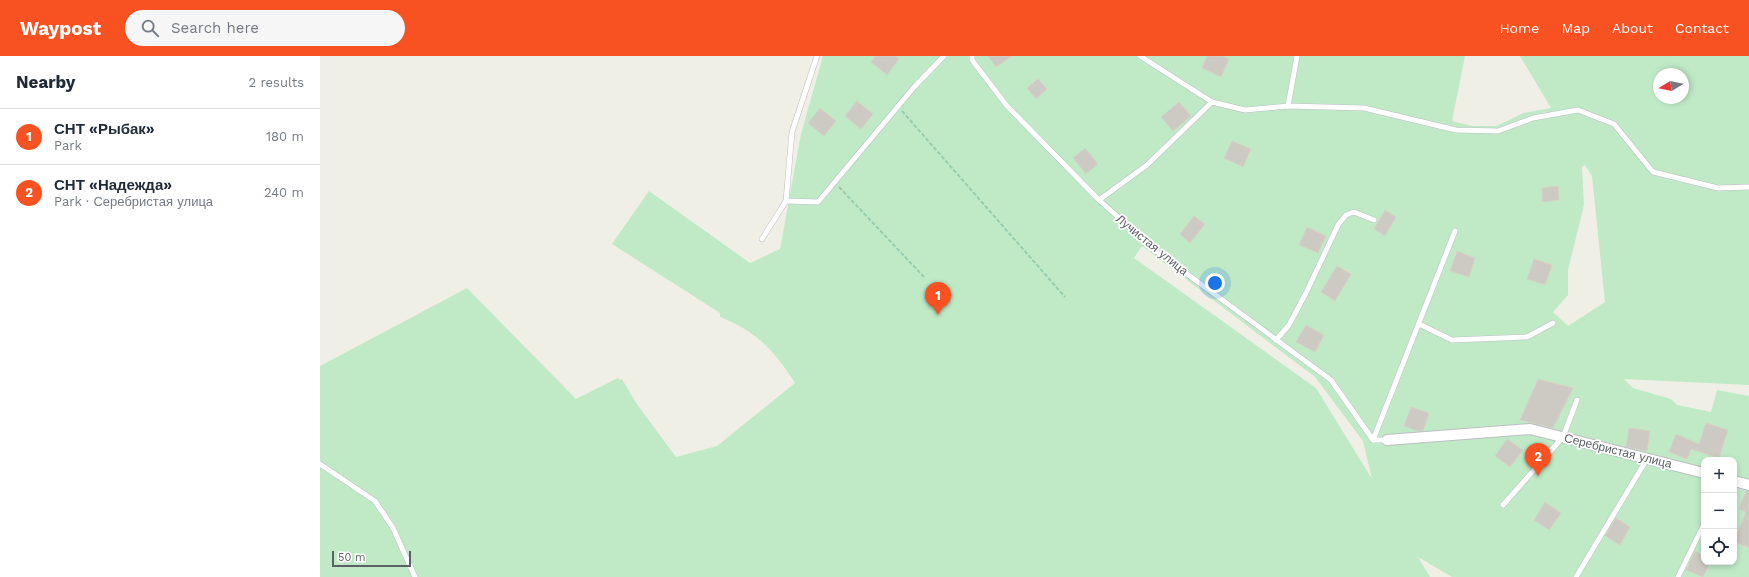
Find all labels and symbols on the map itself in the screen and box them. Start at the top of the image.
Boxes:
north arrow [1653,68,1689,104]
street label: Лучистая улица [1113,212,1191,279]
your location [1205,273,1225,293]
pin: 1 [925,282,951,315]
street label: Серебристая улица [1563,431,1674,471]
pin: 2 [1525,443,1551,476]
scale bar [332,549,411,568]

